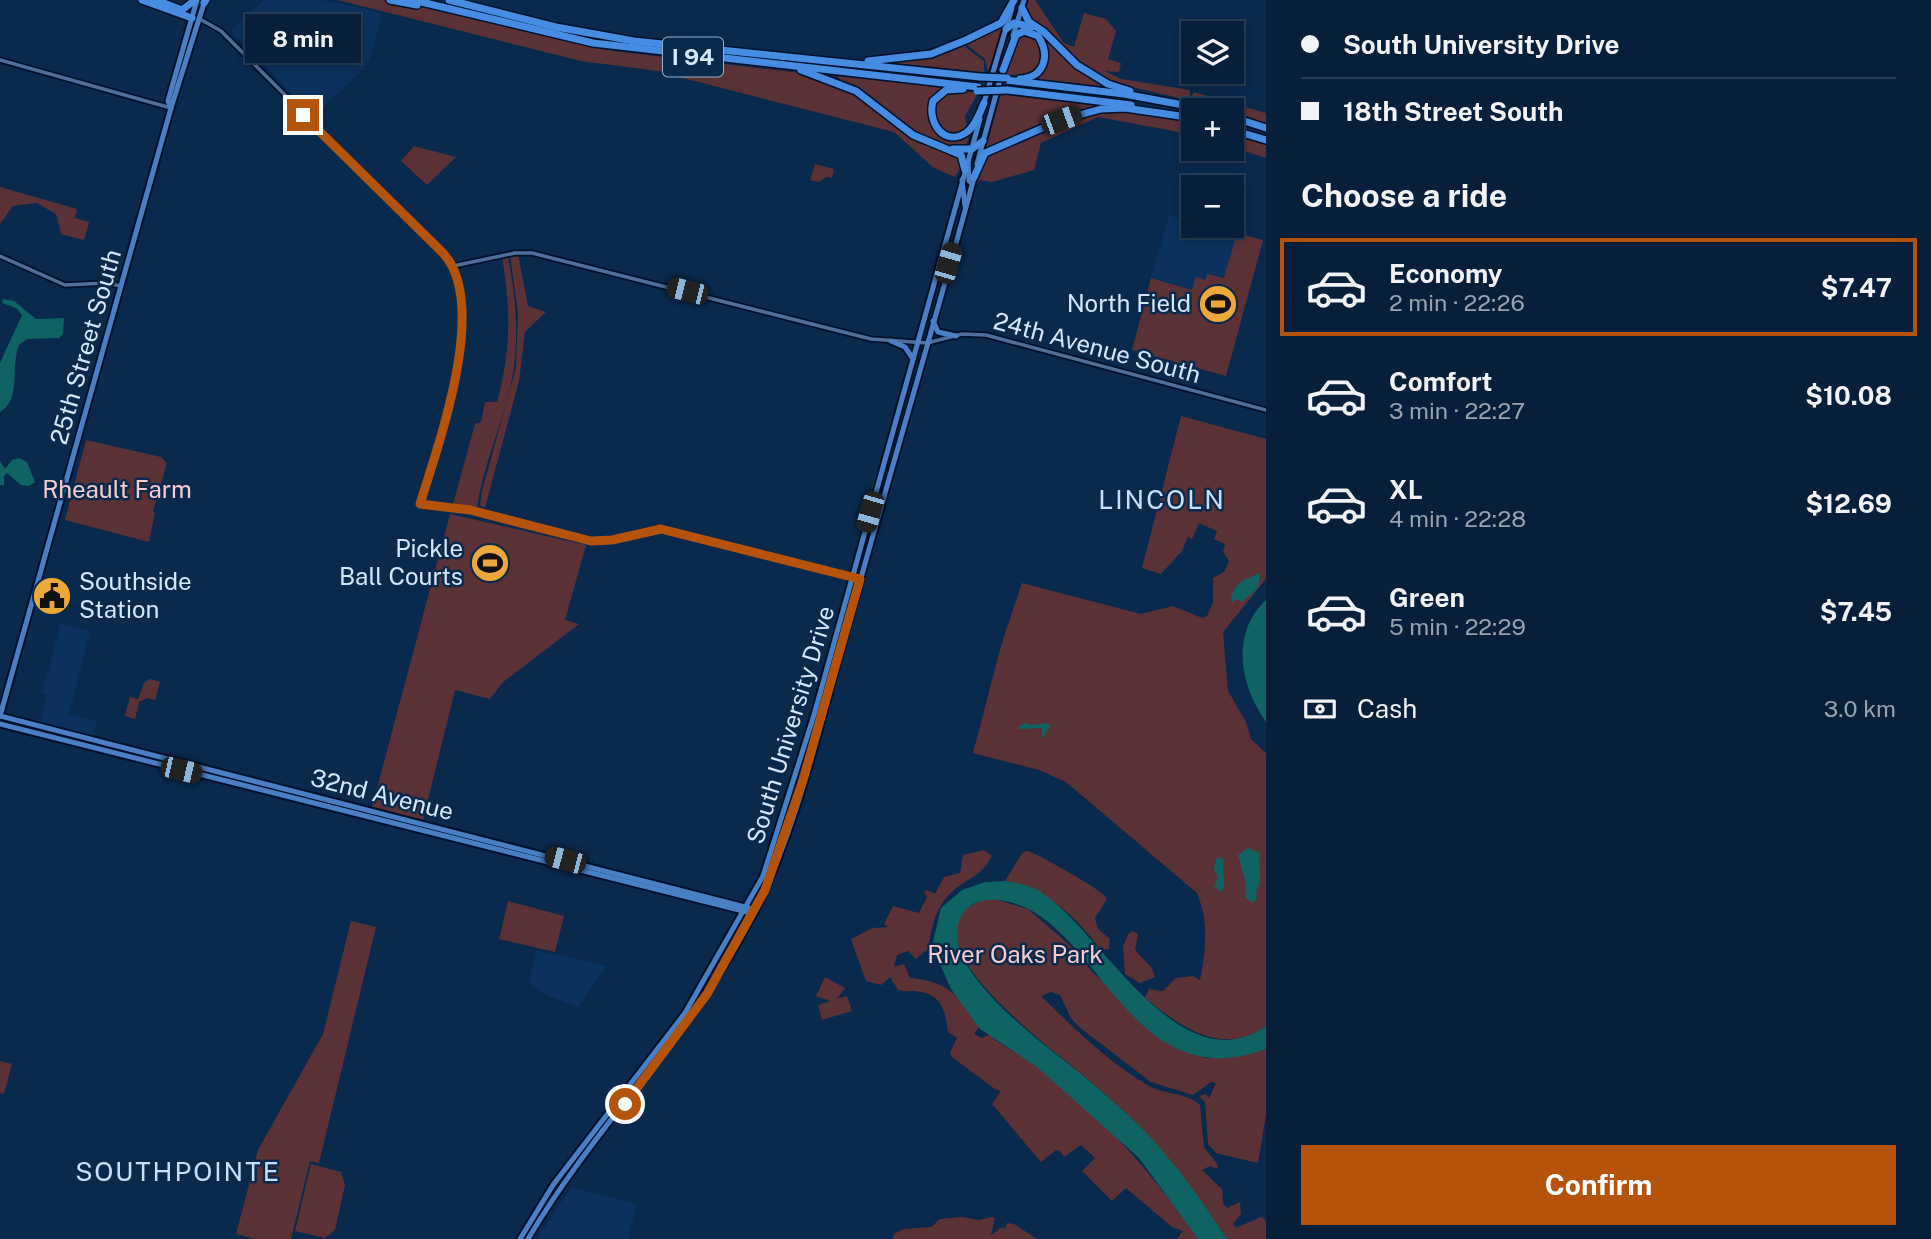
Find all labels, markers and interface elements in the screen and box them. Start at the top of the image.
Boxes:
callout: 8 min [245,13,361,62]
map controls [1181,21,1244,238]
button: layers [1181,21,1244,84]
text: 8 min [272,25,334,52]
text: South University Drive [1343,29,1620,60]
road number: I 94 [663,38,723,76]
text: 18th Street South [1343,96,1563,127]
button: + [1181,98,1244,161]
route end [287,99,319,131]
car [1038,103,1085,137]
button: − [1181,175,1244,238]
text: Choose a ride [1301,177,1507,214]
car [933,240,964,286]
street label: 25th Street South [44,246,126,447]
icon: car [1305,256,1368,319]
text: Economy [1389,258,1502,289]
text: $7.47 [1821,272,1892,303]
car [665,276,710,306]
sports icon: North Field [1197,283,1239,325]
place label: North Field [1067,289,1191,317]
text: 2 min · 22:26 [1389,289,1525,316]
street label: 24th Avenue South [991,306,1204,388]
icon: car [1305,364,1368,427]
text: Comfort [1389,366,1492,397]
text: $10.08 [1805,380,1892,411]
text: 3 min · 22:27 [1389,397,1525,424]
icon: car [1305,472,1368,535]
text: XL [1389,474,1423,505]
park label: Rheault Farm [42,475,192,503]
district label: LINCOLN [1098,484,1226,515]
text: $12.69 [1805,488,1892,519]
car [855,489,886,535]
text: 4 min · 22:28 [1389,505,1526,532]
place label: Pickle Ball Courts [339,534,463,590]
sports icon: Pickle Ball Courts [469,542,511,584]
place label: Southside Station [79,567,192,623]
public building icon: Southside Station [31,575,73,617]
icon: car [1305,580,1368,643]
text: Green [1389,582,1465,613]
text: $7.45 [1820,596,1892,627]
street label: South University Drive [740,602,840,847]
text: 5 min · 22:29 [1389,613,1526,640]
icon: cash [1301,690,1339,728]
text: Cash [1357,693,1417,724]
text: 3.0 km [1824,695,1896,722]
car [159,755,204,785]
street label: 32nd Avenue [308,763,456,825]
car [542,844,589,876]
park label: River Oaks Park [927,940,1103,968]
route start [609,1088,641,1120]
button: Confirm [1301,1145,1896,1225]
district label: SOUTHPOINTE [75,1156,281,1187]

